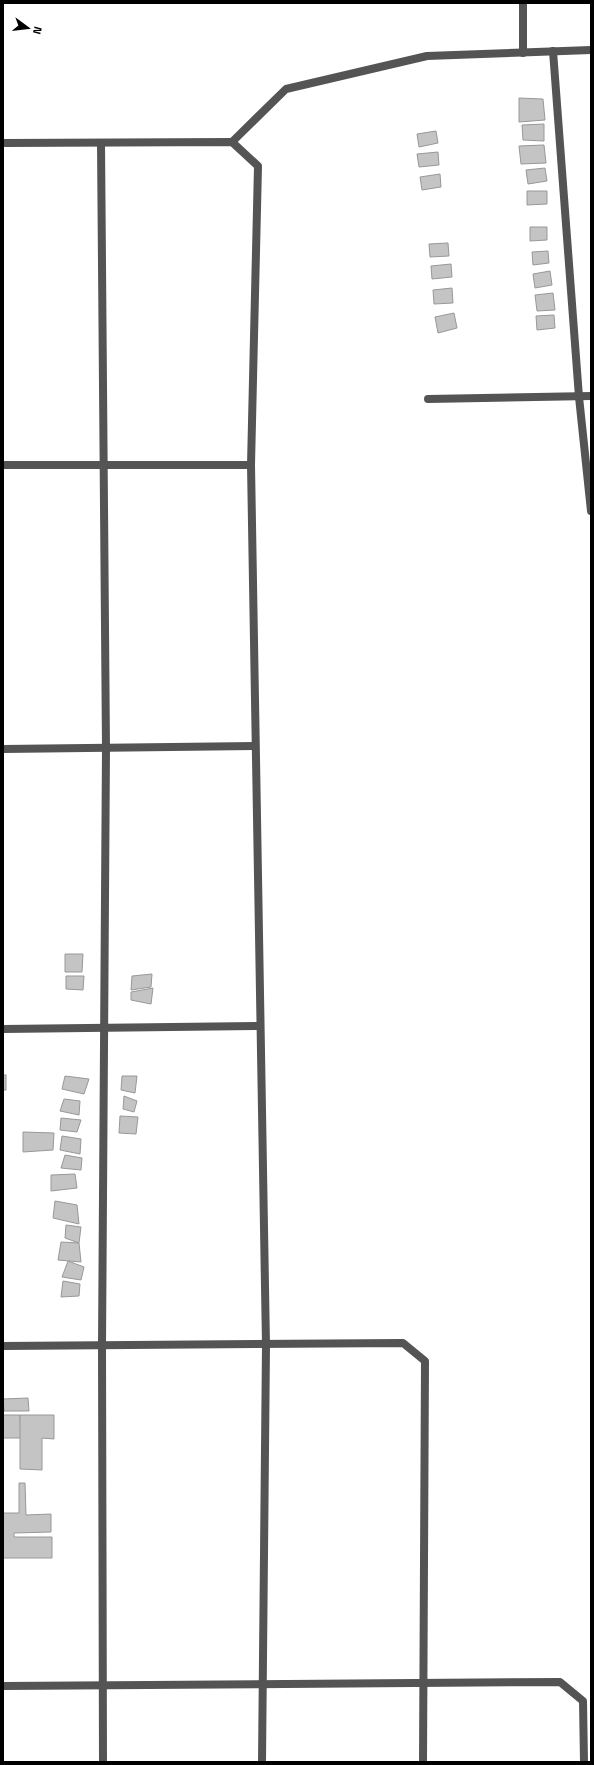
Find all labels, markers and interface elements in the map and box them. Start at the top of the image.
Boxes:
north arrow [8,8,48,48]
text: N [29,25,46,36]

